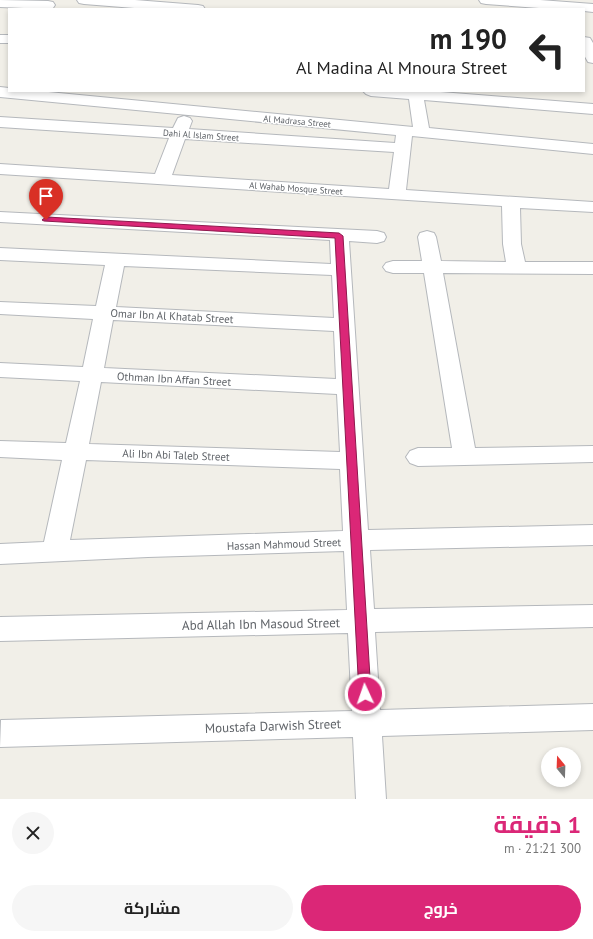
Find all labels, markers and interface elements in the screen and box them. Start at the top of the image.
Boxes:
text: 190 m [430,20,507,57]
icon: left [521,24,573,76]
text: Al Madina Al Mnoura Street [296,56,507,79]
street label: Al Madrasa Street [263,113,331,129]
street label: Dahi Al Islam Street [163,127,239,143]
pin [29,179,63,220]
street label: Al Wahab Mosque Street [249,179,343,197]
icon: arrive [35,185,57,207]
street label: Omar Ibn Al Khatab Street [110,306,234,326]
street label: Othman Ibn Affan Street [117,369,232,389]
street label: Ali Ibn Abi Taleb Street [122,446,230,464]
street label: Hassan Mahmoud Street [227,535,342,553]
street label: Abd Allah Ibn Masoud Street [182,614,341,634]
position arrow [344,673,386,715]
street label: Moustafa Darwish Street [205,715,342,737]
north arrow [541,747,581,787]
map controls [541,747,581,787]
text: 1 دقيقة [493,809,581,840]
button: close [12,812,54,854]
text: 300 m · 21:21 [504,840,581,857]
button: مشاركة [12,885,293,931]
button: خروج [301,885,581,931]

